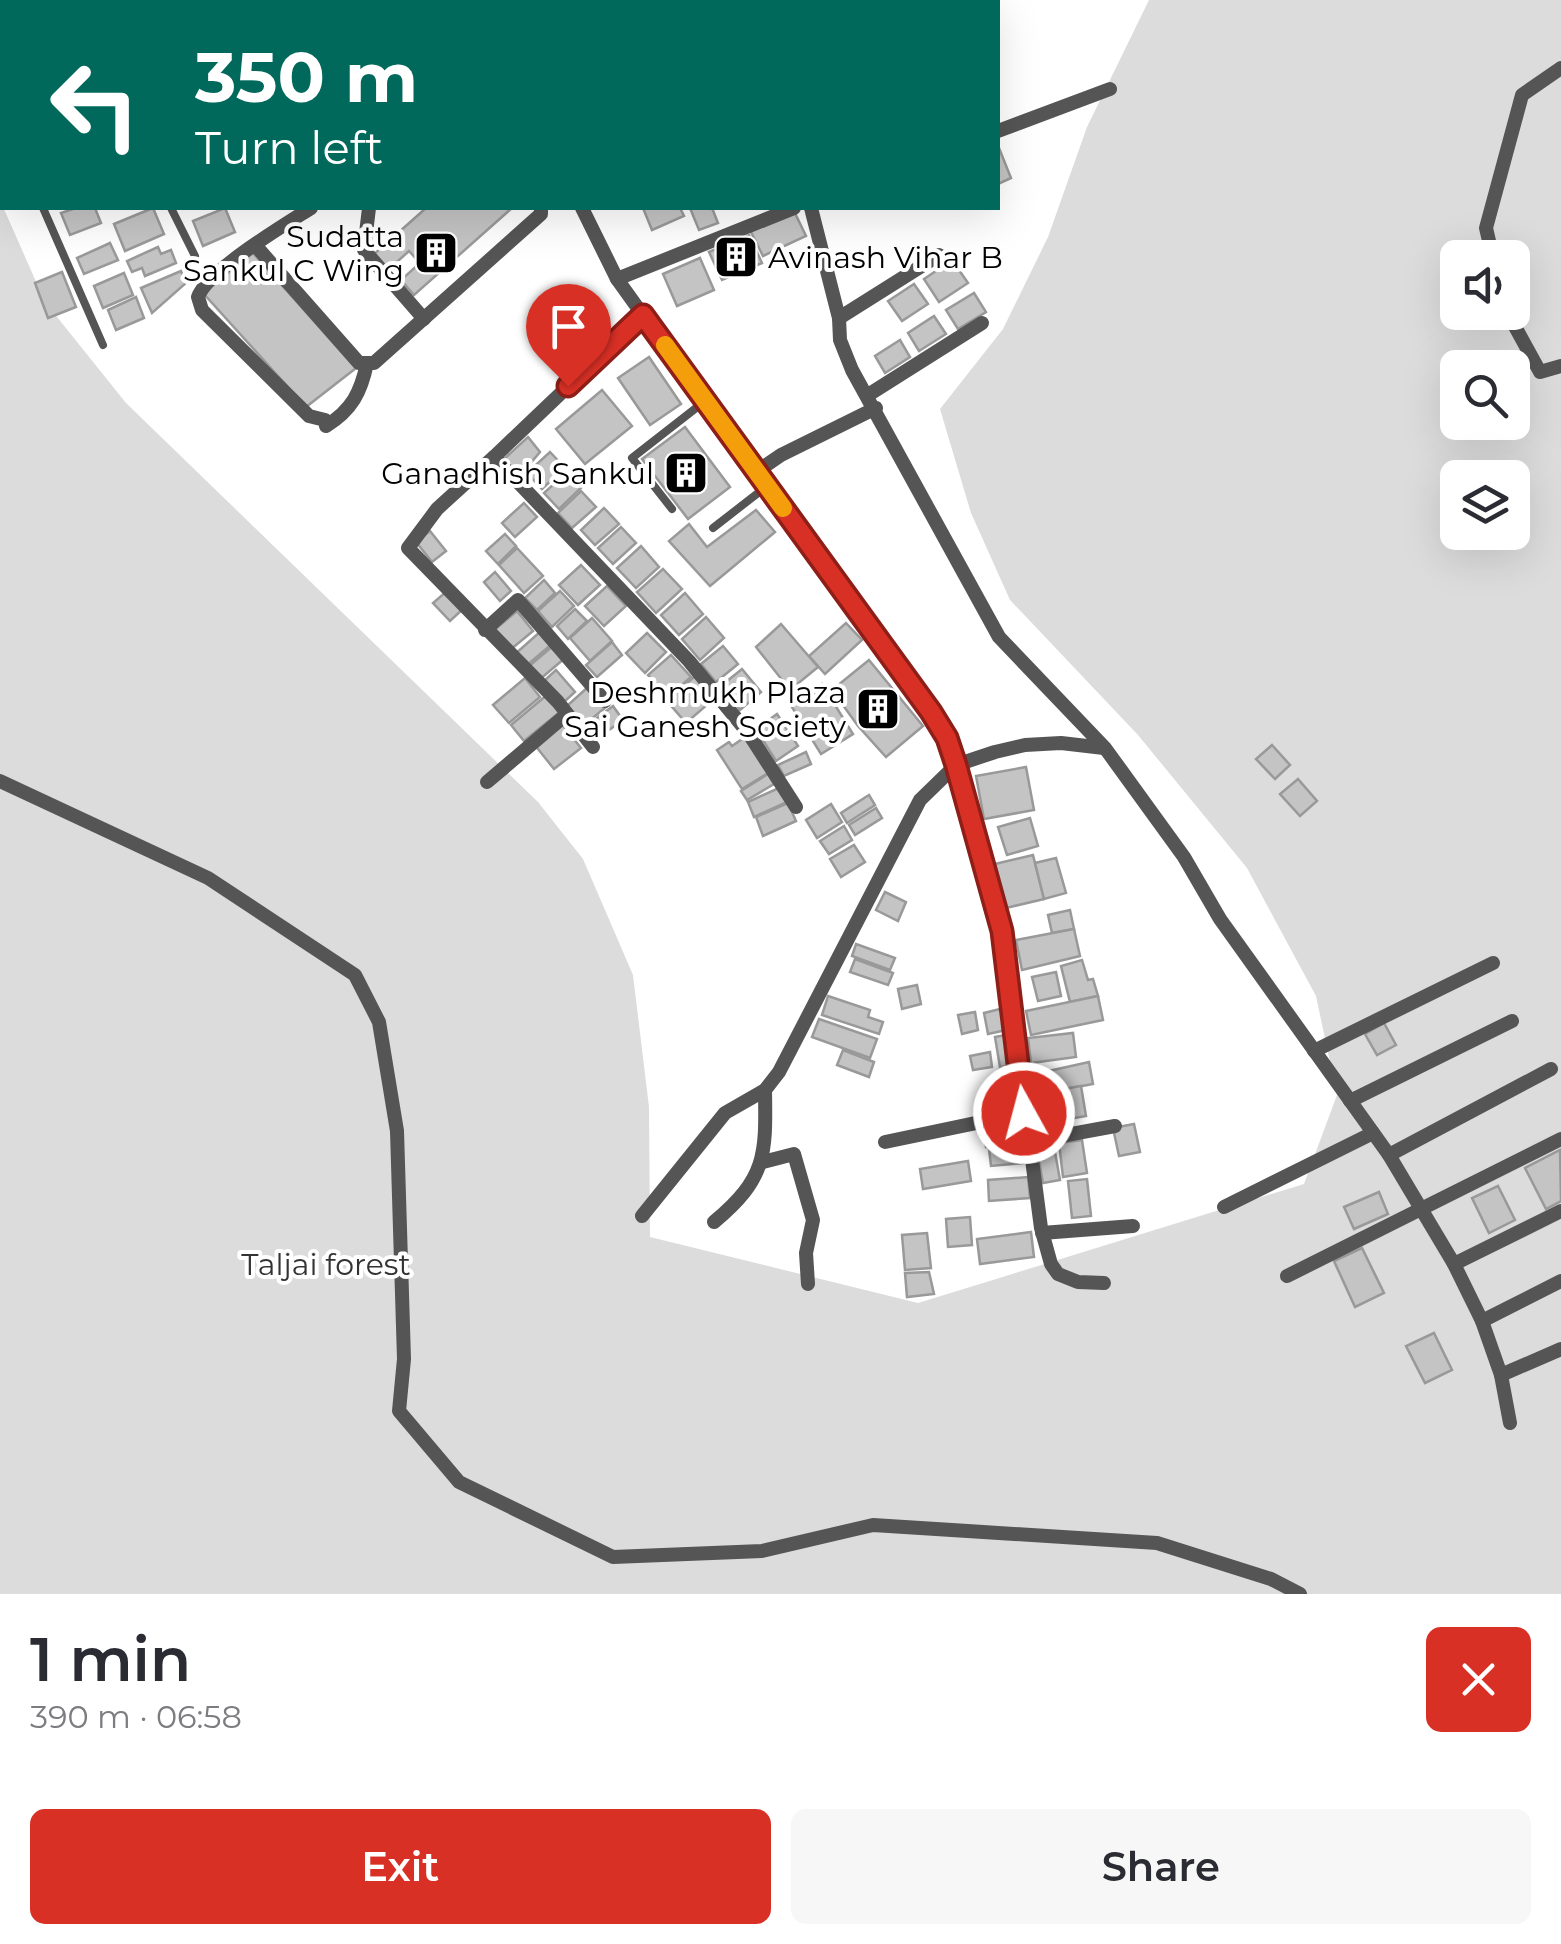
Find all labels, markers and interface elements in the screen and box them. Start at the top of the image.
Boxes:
text: 350 m [195,34,418,120]
icon: left [30,40,160,170]
text: Turn left [195,120,383,175]
place label: Sudatta Sankul C Wing [183,218,404,289]
building icon: Sudatta Sankul C Wing [413,230,459,276]
building icon: Avinash Vihar B [713,234,759,280]
place label: Avinash Vihar B [768,239,1003,276]
map controls [1440,240,1530,550]
button: sound [1440,240,1530,330]
pin [526,284,611,387]
icon: arrive [541,299,596,354]
button: search [1440,350,1530,440]
building icon: Ganadhish Sankul [663,450,709,496]
place label: Ganadhish Sankul [381,455,654,492]
button: layers [1440,460,1530,550]
place label: Deshmukh Plaza Sai Ganesh Society [564,674,847,745]
building icon: Deshmukh Plaza Sai Ganesh Society [855,686,901,732]
position arrow [972,1061,1076,1165]
park label: Taljai forest [241,1246,411,1283]
text: 1 min [30,1623,191,1696]
button: close [1426,1627,1531,1732]
text: 390 m · 06:58 [30,1697,242,1736]
button: Exit [30,1809,771,1924]
button: Share [791,1809,1531,1924]

